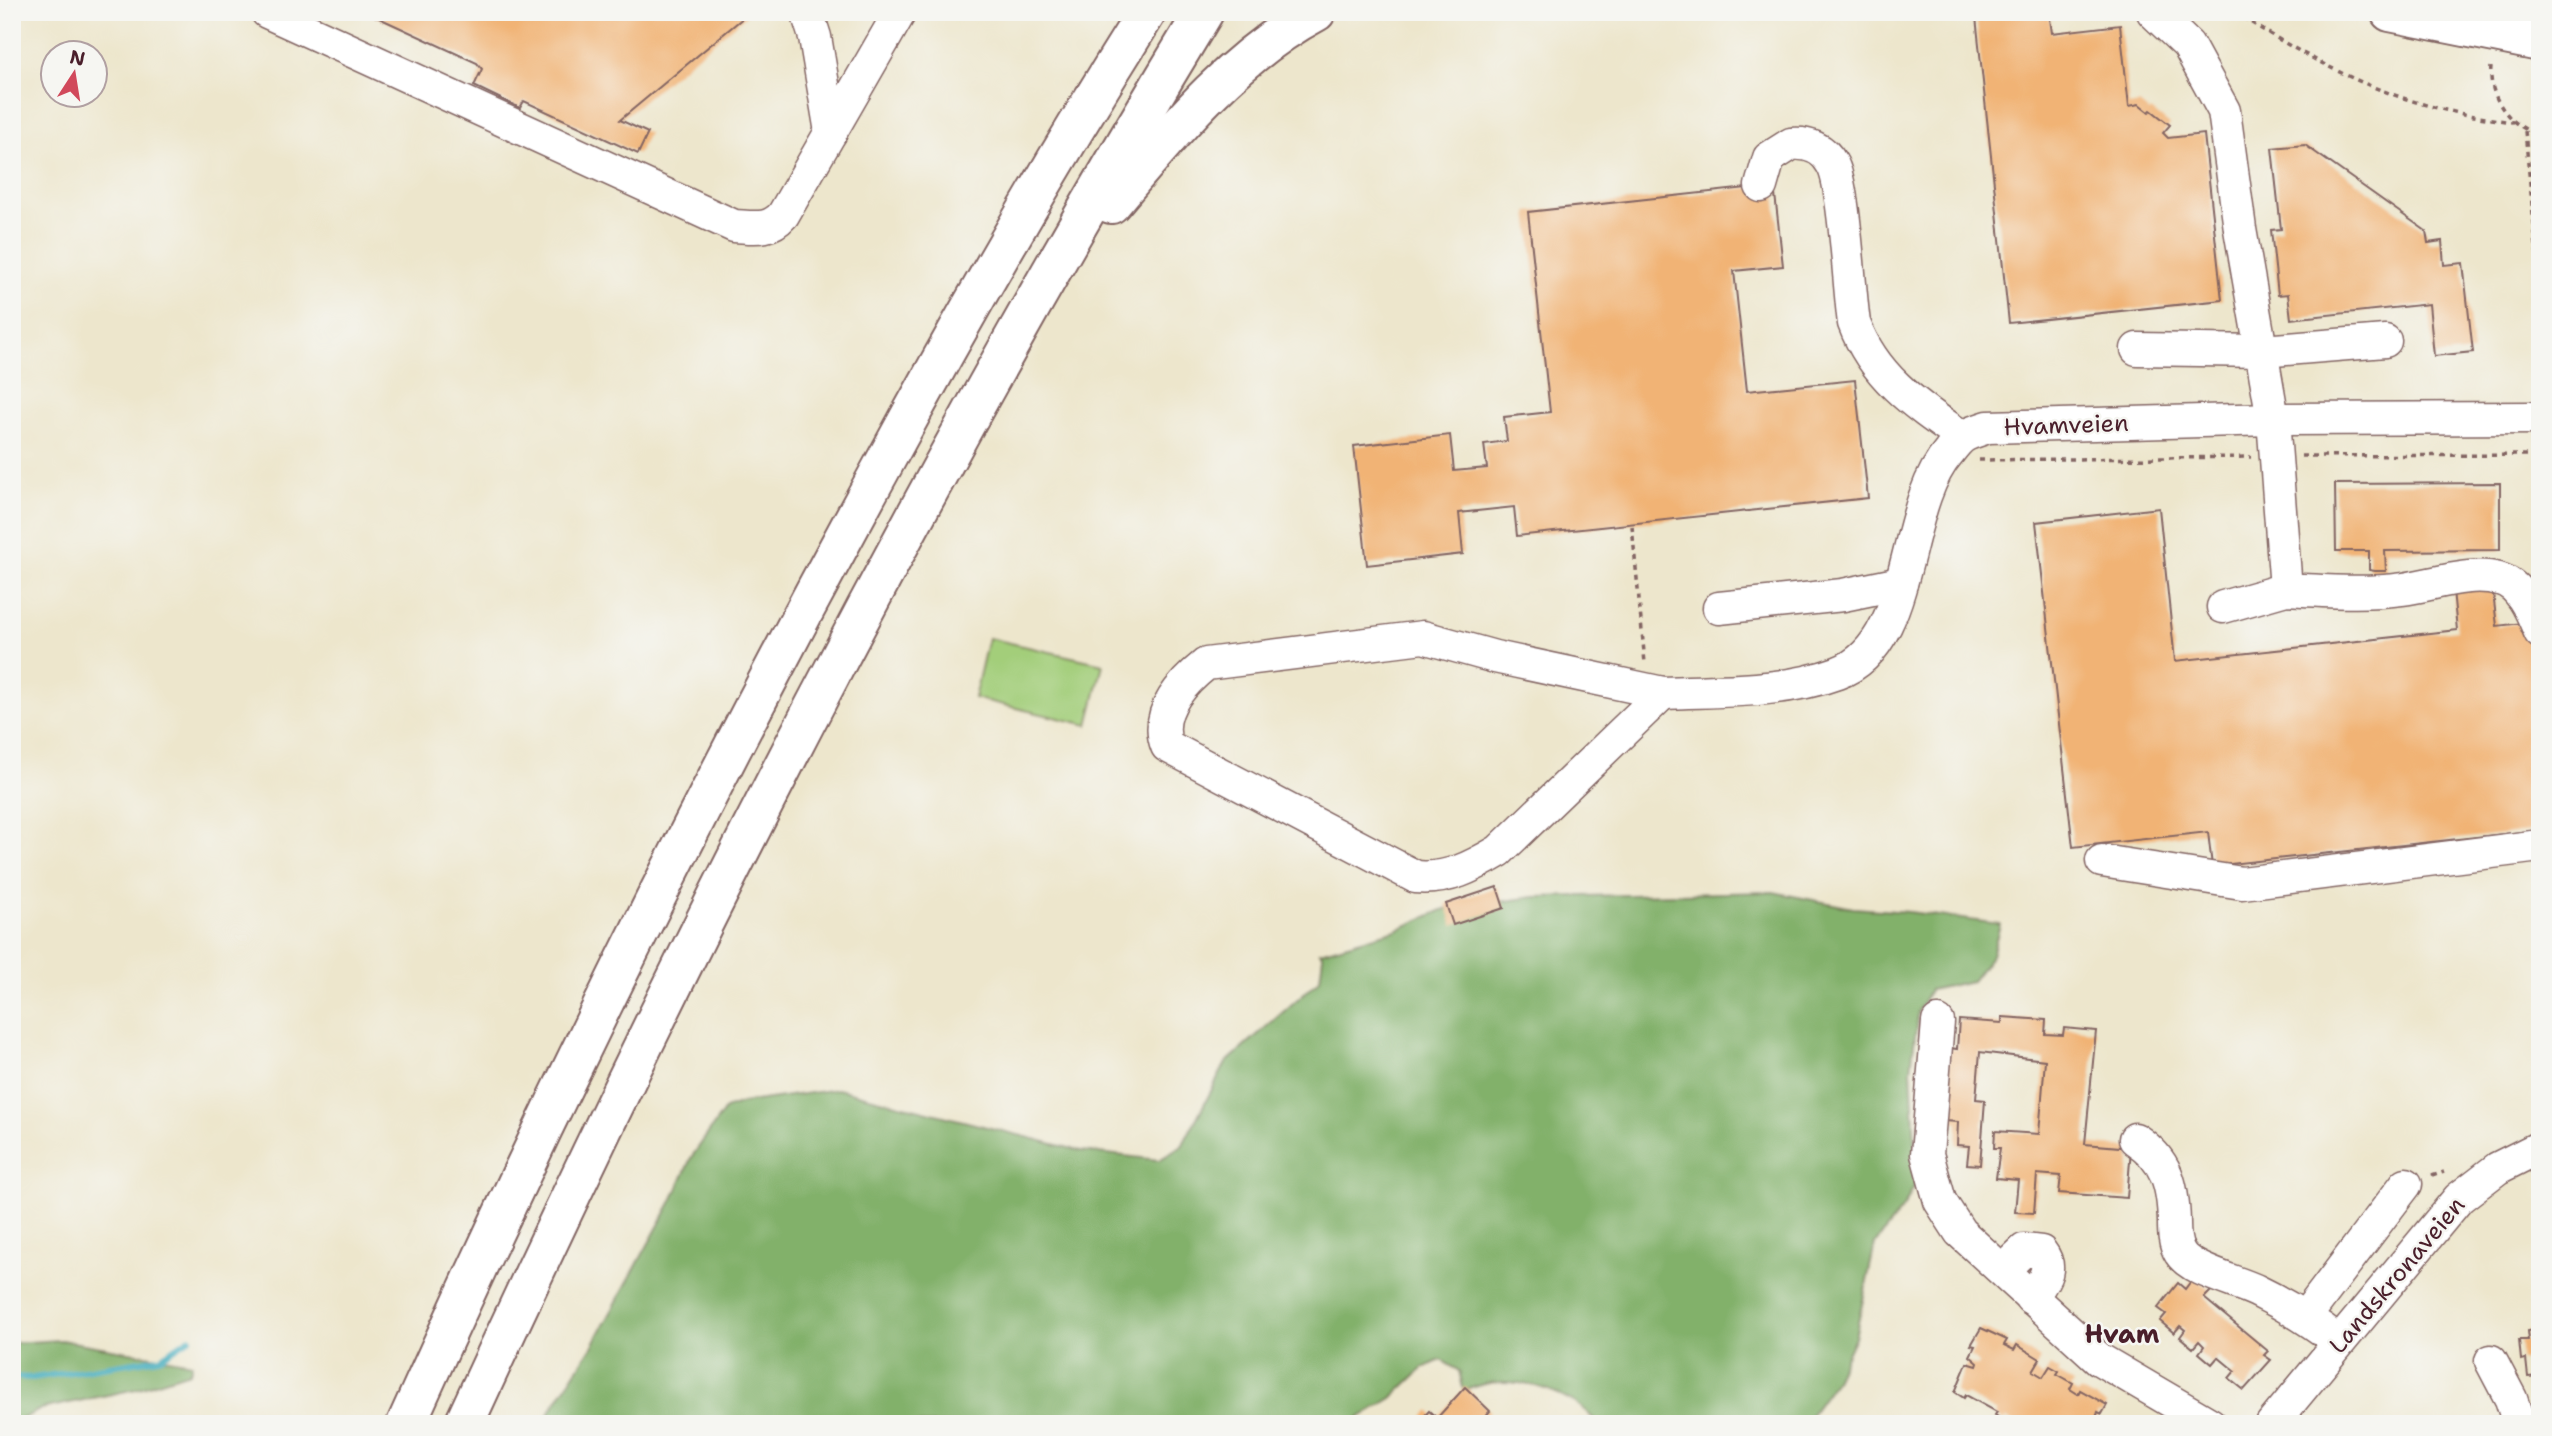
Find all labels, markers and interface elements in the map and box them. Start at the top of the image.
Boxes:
north arrow [38,38,108,108]
text: N [67,44,87,72]
street label: Hvamveien [2003,407,2129,443]
street label: Landskronaveien [2322,1190,2472,1360]
district label: Hvam [2085,1316,2160,1351]

